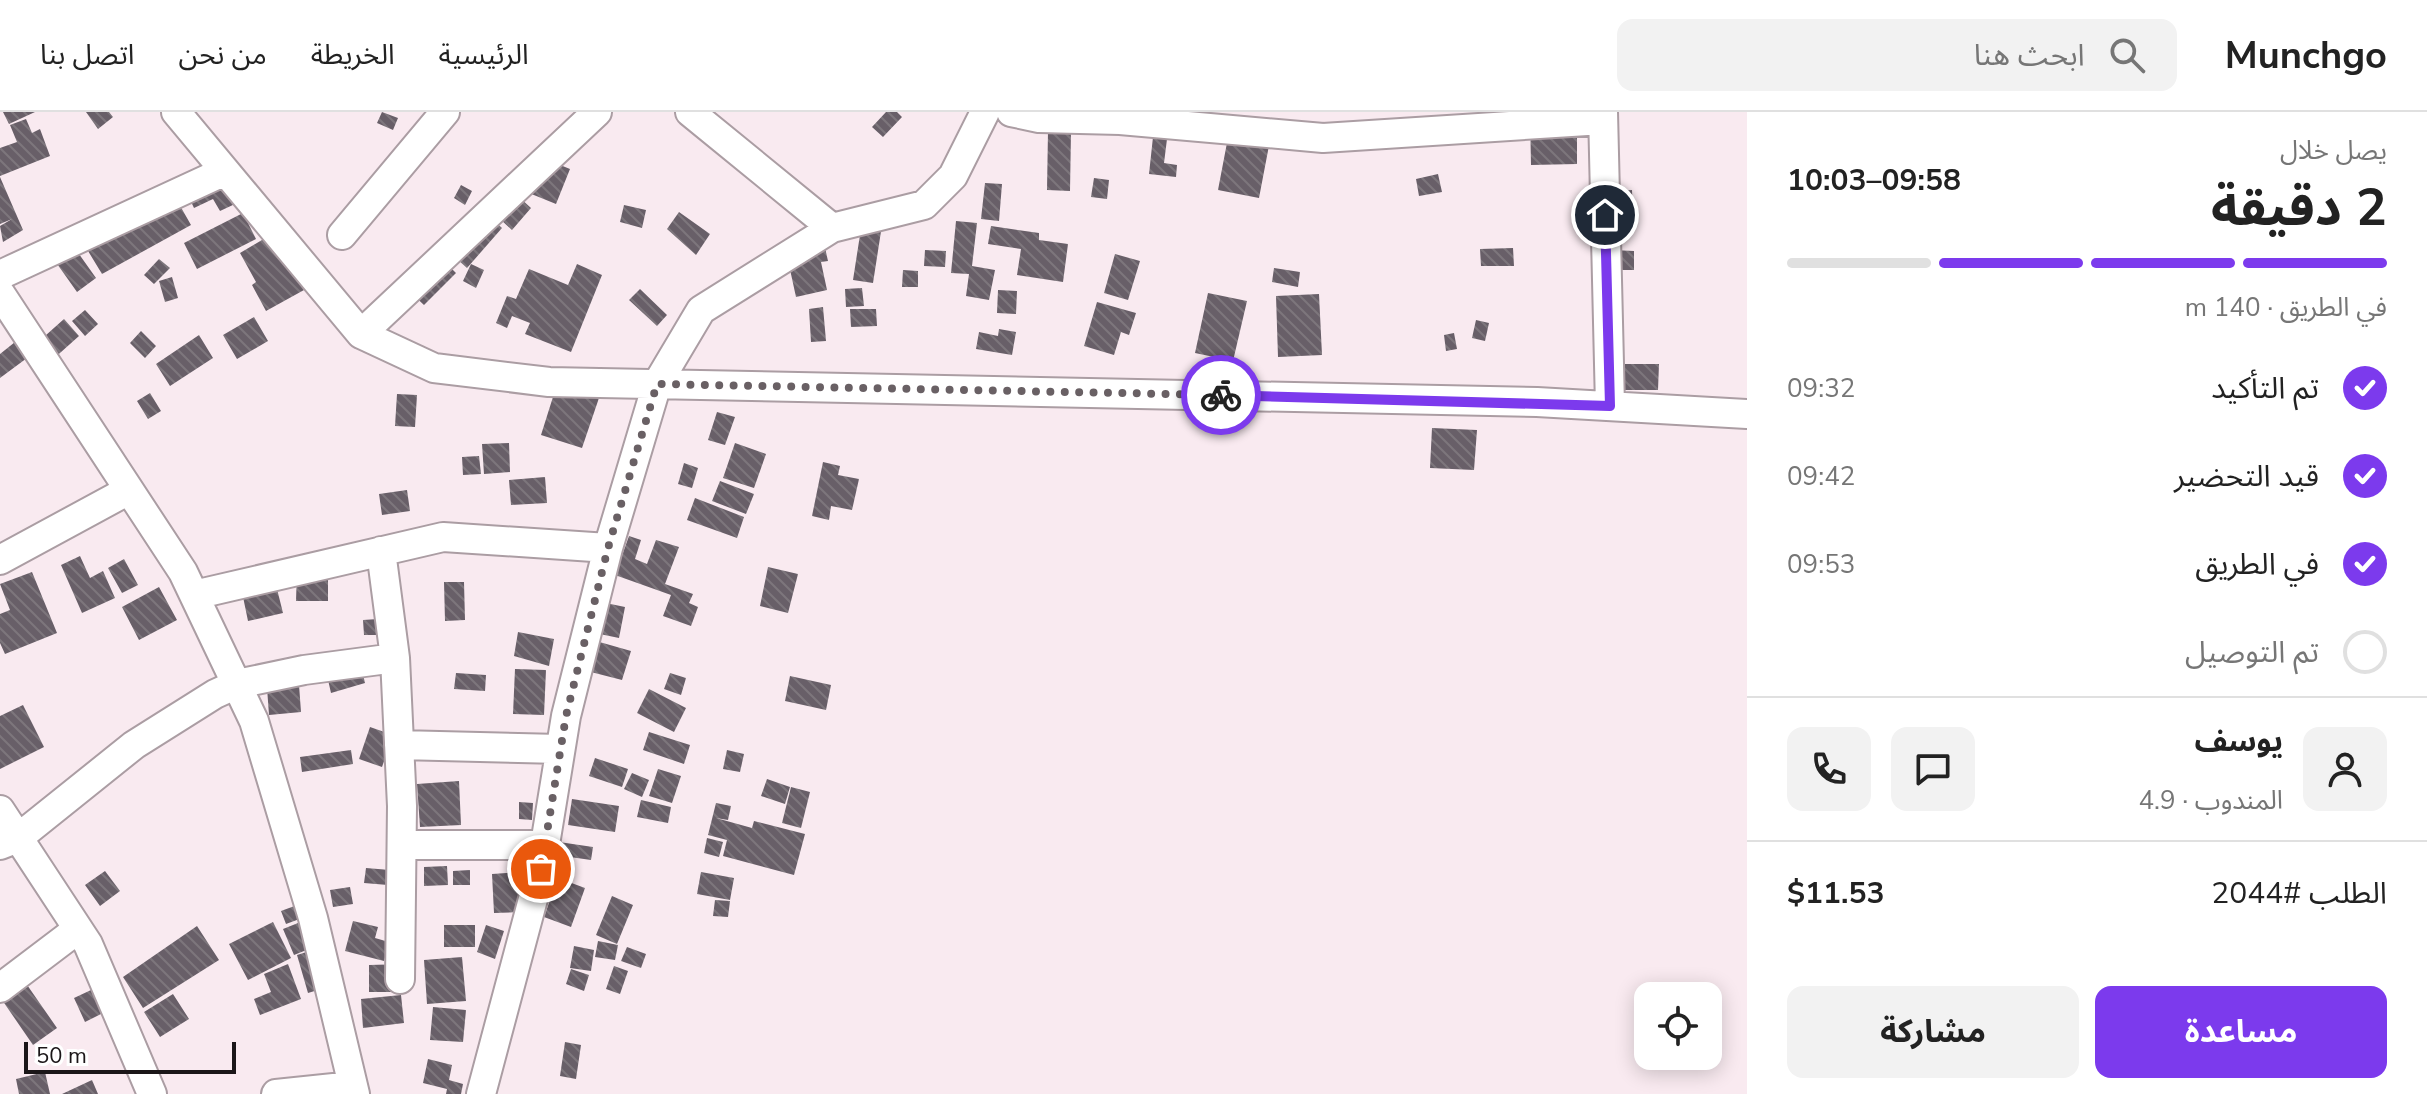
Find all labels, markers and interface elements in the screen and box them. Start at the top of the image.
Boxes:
search box [1617,19,2177,91]
text: Munchgo [2225,30,2387,81]
icon: search [2105,33,2149,77]
text: ابحث هنا [1974,35,2085,76]
text: اتصل بنا [40,36,135,74]
text: من نحن [179,36,267,74]
text: الخريطة [311,36,395,74]
text: الرئيسية [439,36,529,74]
text: يصل خلال [2280,133,2387,168]
text: 09:58–10:03 [1787,160,1961,201]
text: 2 دقيقة [2211,172,2387,243]
pin [1571,181,1639,249]
icon: home [1583,193,1627,237]
text: في الطريق · 140 m [2185,290,2387,325]
courier [1181,355,1261,435]
icon: check [2343,366,2387,410]
text: تم التأكيد [2211,368,2319,409]
text: 09:32 [1787,371,1855,406]
icon: bike [1199,373,1243,417]
icon: check [2343,454,2387,498]
text: قيد التحضير [2174,456,2319,497]
text: 09:42 [1787,459,1855,494]
icon: check [2343,542,2387,586]
text: في الطريق [2195,544,2319,585]
text: 09:53 [1787,547,1855,582]
text: تم التوصيل [2185,632,2319,673]
text: يوسف [2195,721,2283,762]
button: phone [1787,727,1871,811]
button: chat [1891,727,1975,811]
button: person [2303,727,2387,811]
text: المندوب · 4.9 [2138,783,2283,818]
pin [507,835,575,903]
icon: bag [519,847,563,891]
text: $11.53 [1787,873,1884,914]
text: الطلب #2044 [2211,873,2387,914]
map controls [1634,982,1722,1070]
button: locate [1634,982,1722,1070]
button: مشاركة [1787,986,2079,1078]
button: مساعدة [2095,986,2387,1078]
scale bar [24,1038,236,1074]
text: 50 m [36,1041,87,1071]

